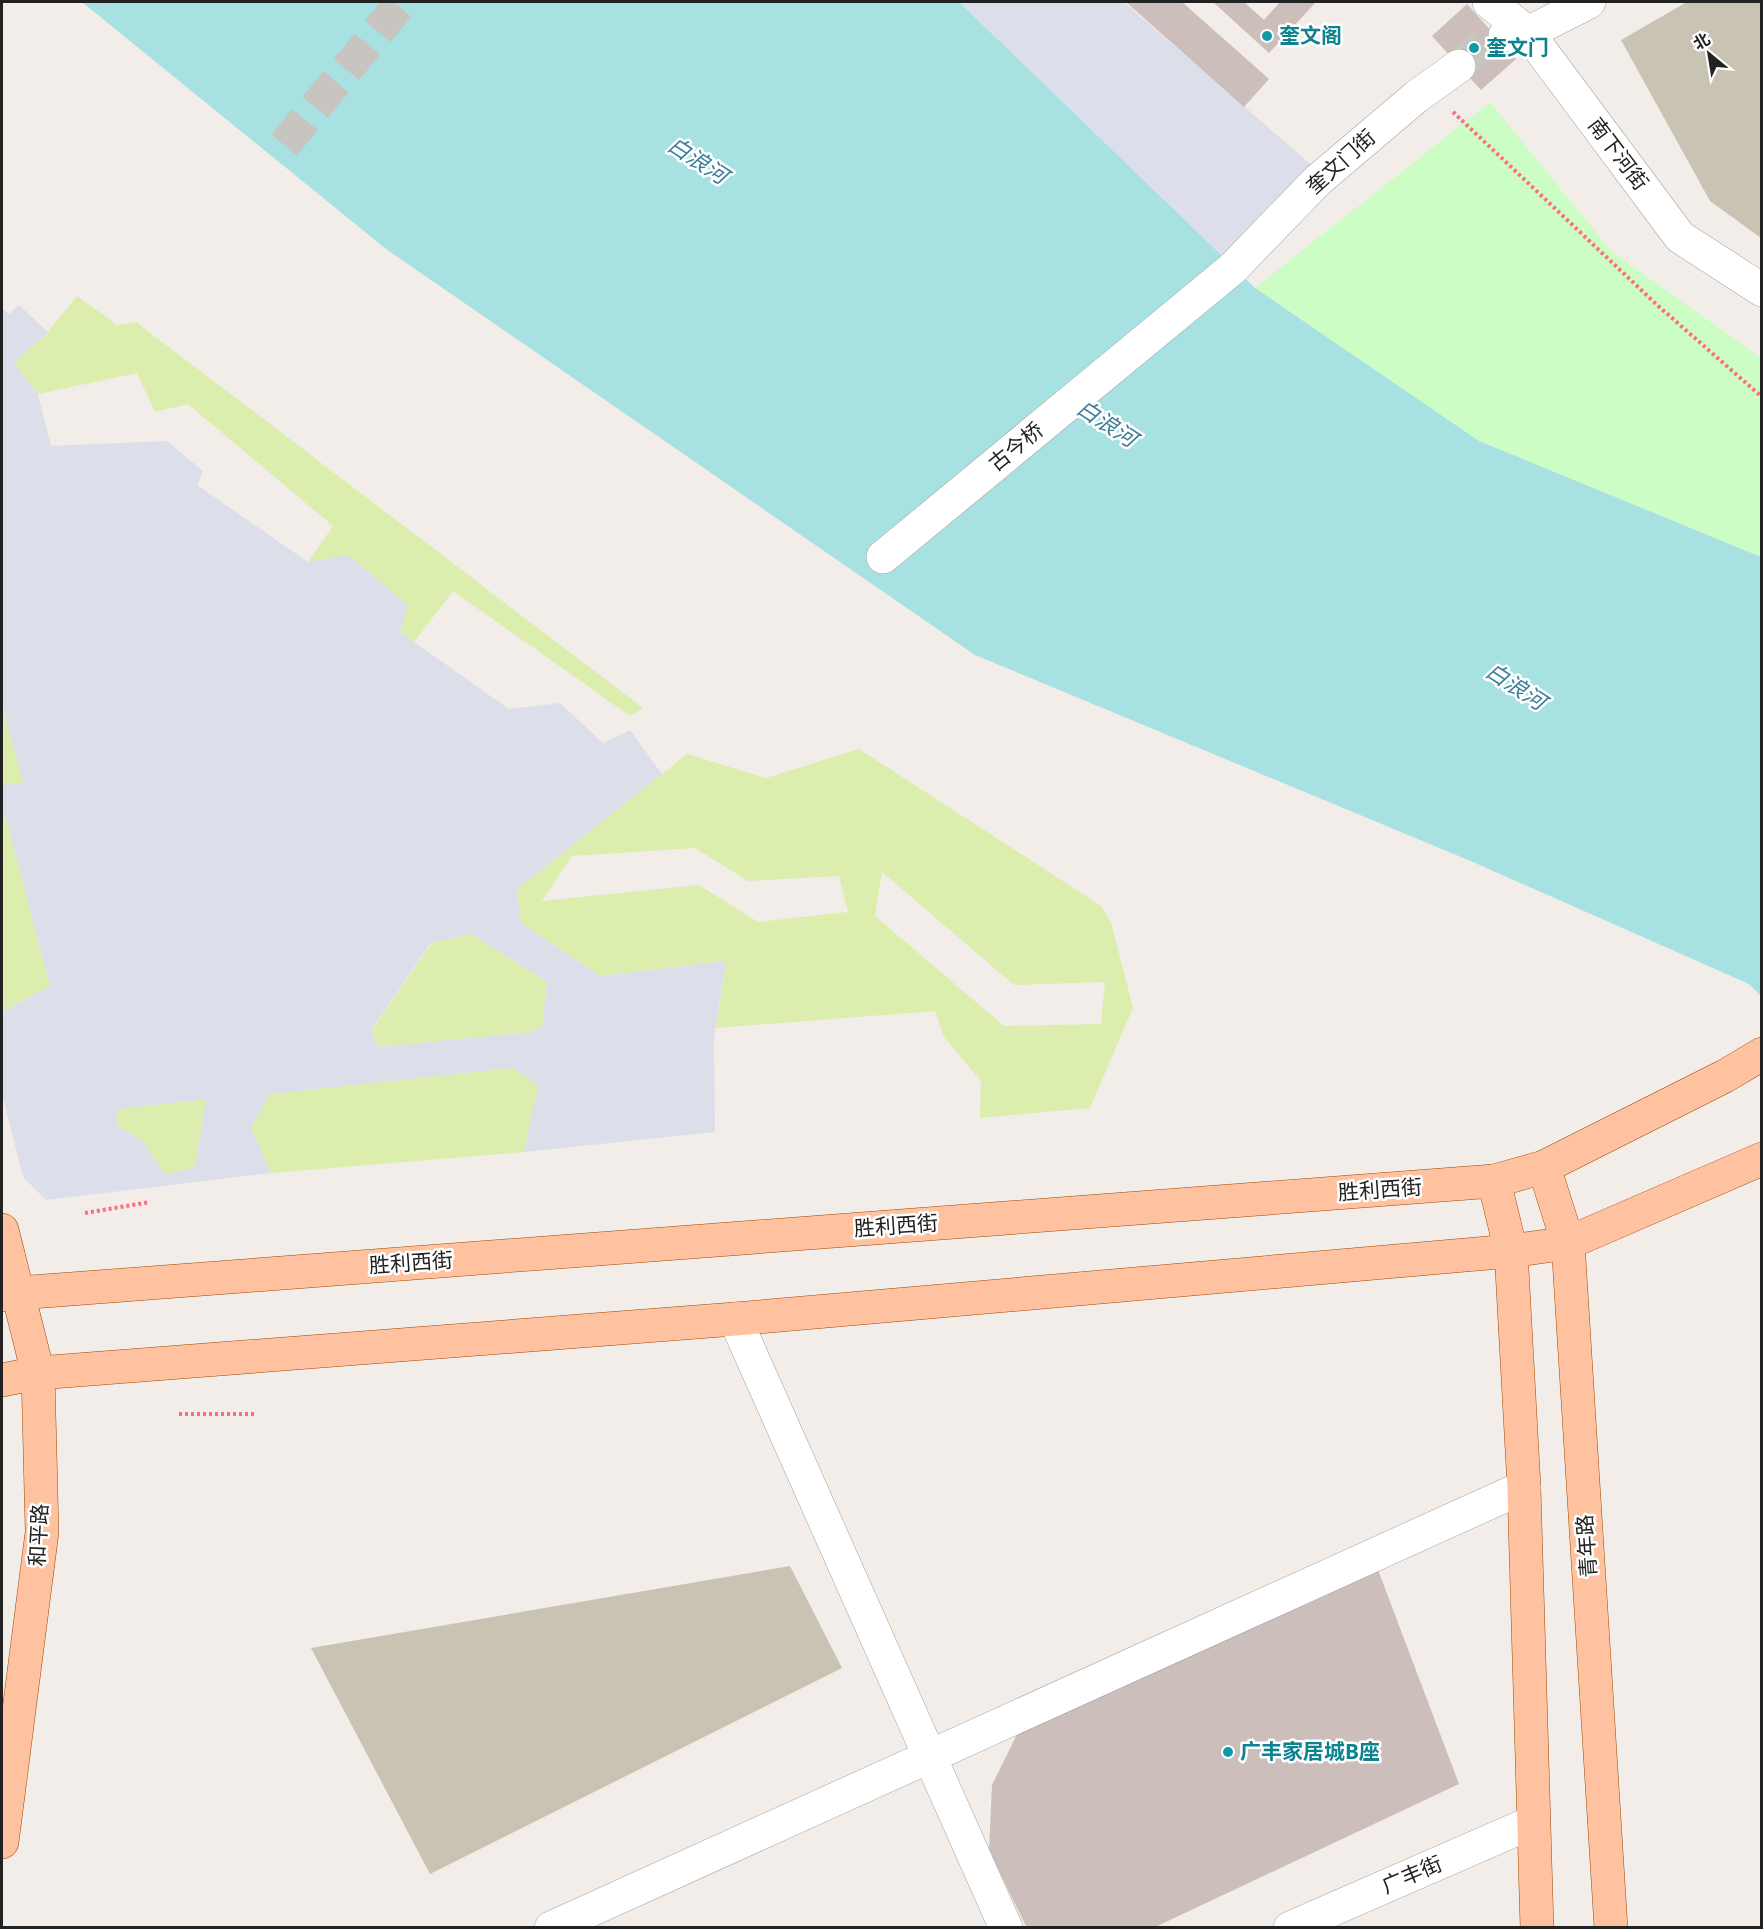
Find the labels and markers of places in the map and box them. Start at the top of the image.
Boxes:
place label: 奎文阁 [1279,21,1342,49]
marker: 奎文阁 [1260,29,1274,43]
place label: 奎文门 [1486,33,1549,61]
marker: 奎文门 [1467,41,1481,55]
place label: 广丰家居城B座 [1240,1737,1380,1765]
marker: 广丰家居城B座 [1221,1745,1235,1759]

